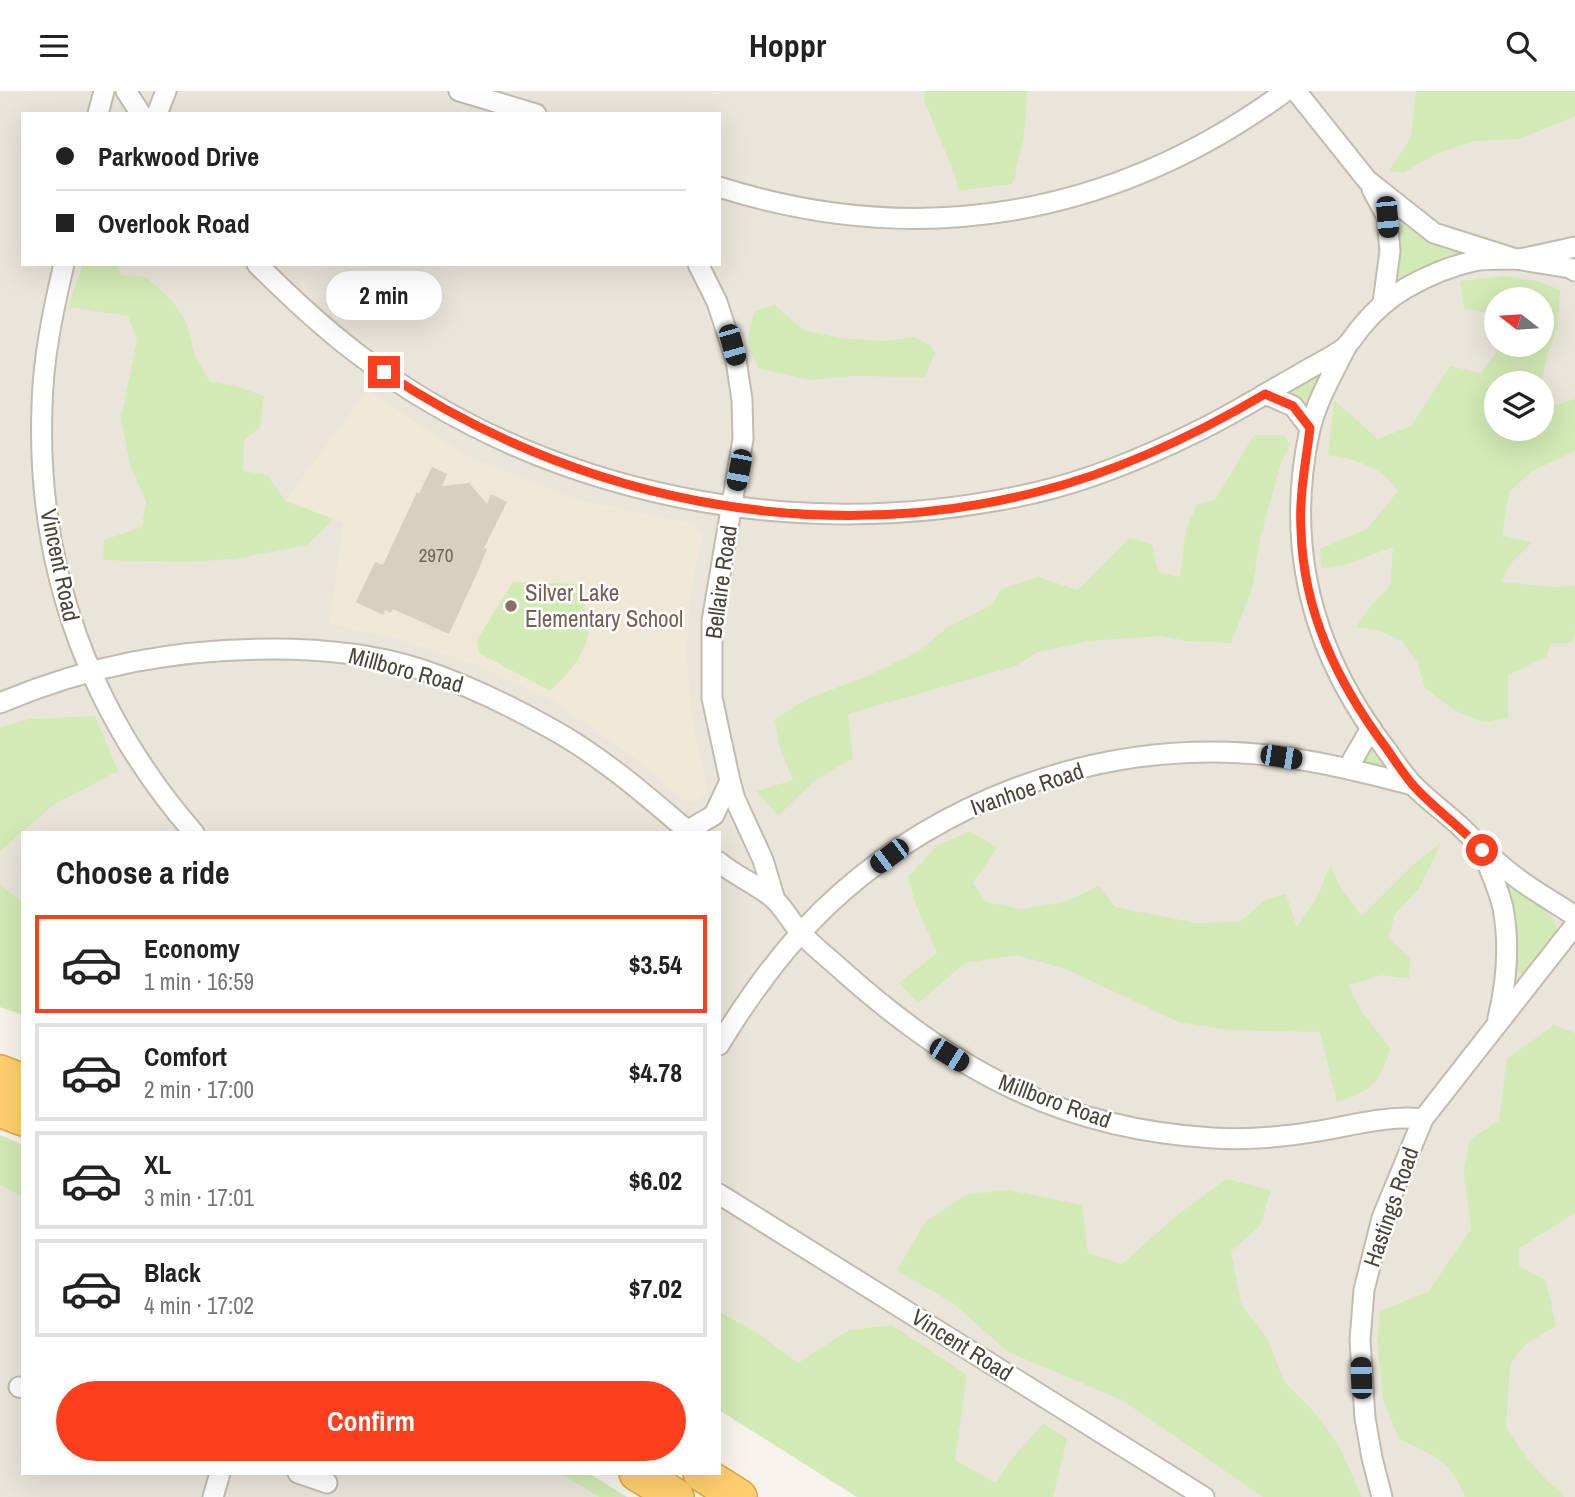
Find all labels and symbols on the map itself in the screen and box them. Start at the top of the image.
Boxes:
car [1375,195,1400,239]
callout: 2 min [326,271,442,320]
north arrow [1484,287,1554,357]
car [717,322,748,368]
route end [368,356,400,388]
car [725,447,754,493]
street label: Vincent Road [33,506,87,624]
street label: Bellaire Road [697,523,744,641]
house number: 2970 [419,542,453,568]
place label: Silver Lake Elementary School [525,577,683,634]
marker: Silver Lake Elementary School [503,598,519,614]
street label: Millboro Road [345,639,467,700]
car [1259,743,1304,771]
street label: Ivanhoe Road [966,755,1087,822]
route start [1466,834,1498,866]
car [866,835,913,877]
car [926,1035,973,1075]
street label: Millboro Road [995,1066,1116,1135]
street label: Hastings Road [1356,1143,1425,1271]
street label: Vincent Road [906,1301,1019,1388]
car [1350,1357,1373,1399]

